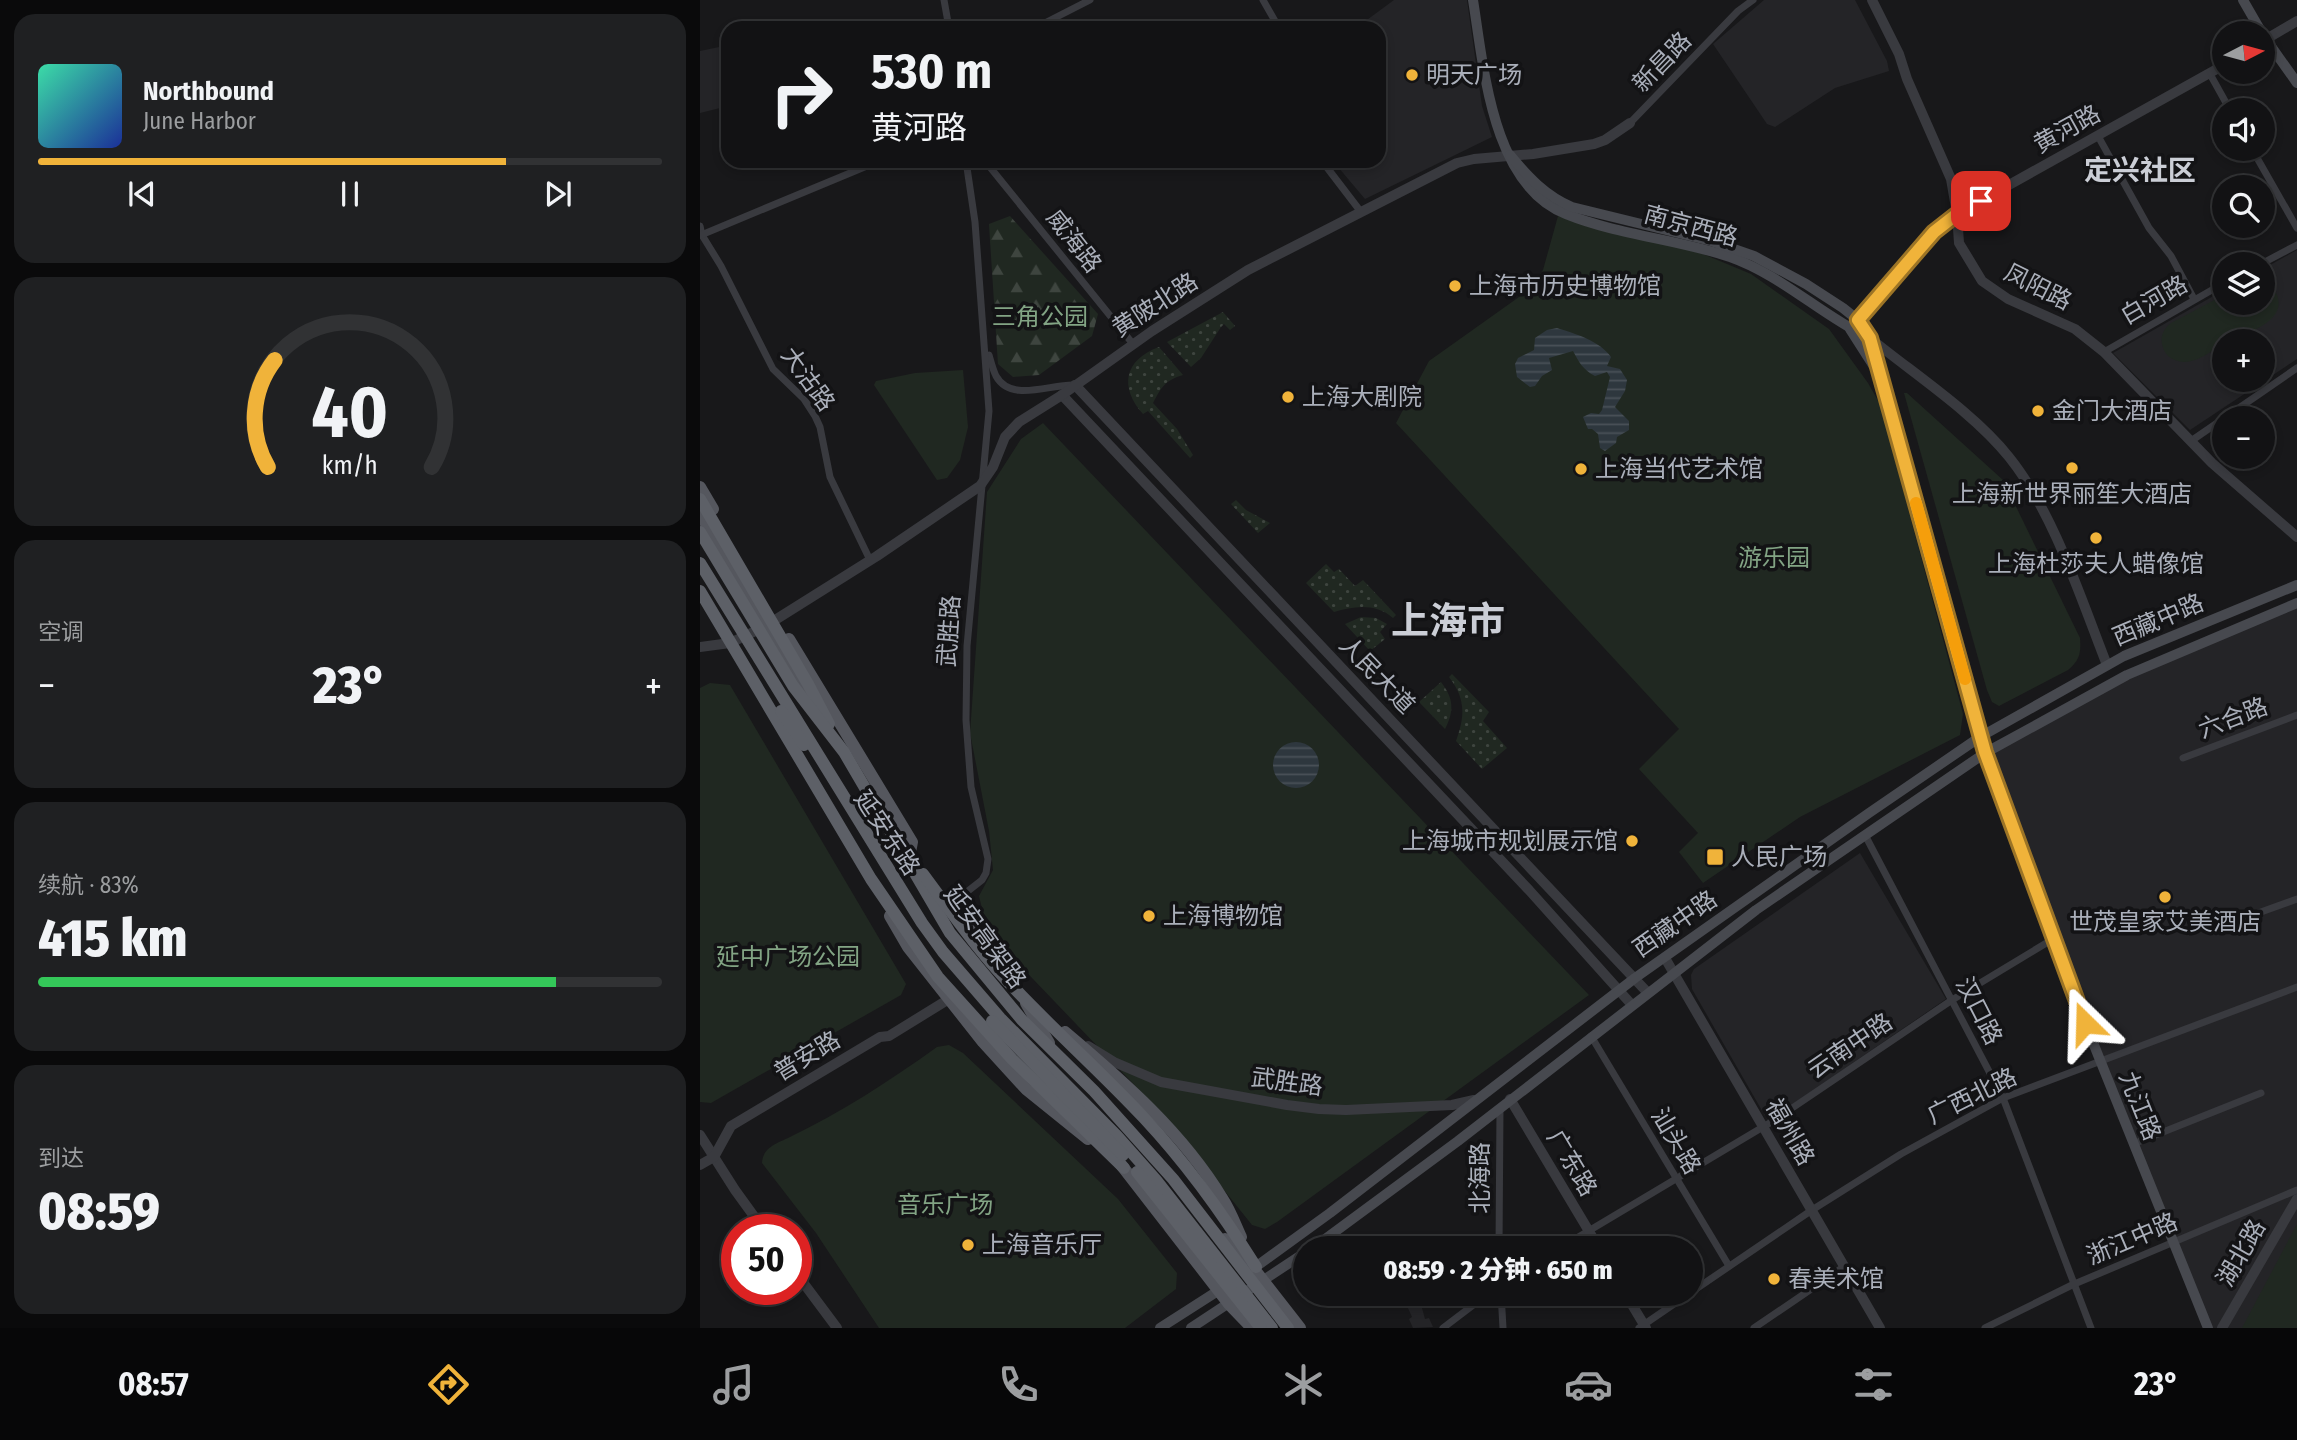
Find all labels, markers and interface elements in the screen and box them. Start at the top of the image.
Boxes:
north arrow [2212,21,2275,84]
map controls [2212,21,2275,469]
street label: 新昌路 [1627,26,1697,98]
text: 530 m [871,42,992,101]
icon: right [756,49,847,140]
place label: 明天广场 [1426,61,1522,89]
marker: 明天广场 [1404,67,1420,83]
text: Northbound [143,76,274,107]
button: sound [2212,98,2275,161]
street label: 黄河路 [2029,99,2105,159]
text: June Harbor [143,107,256,135]
text: 黄河路 [871,109,967,147]
district label: 定兴社区 [2084,154,2196,187]
pin [1951,171,2011,231]
icon: previous [123,175,161,213]
icon: pause [331,175,369,213]
icon: next [539,175,577,213]
button: search [2212,175,2275,238]
icon: arrive [1962,182,2000,220]
street label: 南京西路 [1641,200,1741,252]
street label: 威海路 [1041,204,1107,278]
button: layers [2212,252,2275,315]
street label: 凤阳路 [2000,258,2076,316]
street label: 黄陂北路 [1107,267,1203,343]
street label: 白河路 [2116,270,2192,330]
place label: 上海市历史博物馆 [1469,272,1661,300]
marker: 上海市历史博物馆 [1447,278,1463,294]
park label: 三角公园 [992,303,1088,331]
button: + [2212,329,2275,392]
street label: 大沽路 [776,342,840,416]
text: 40 [311,370,389,457]
place label: 上海大剧院 [1302,383,1422,411]
marker: 上海大剧院 [1280,389,1296,405]
place label: 金门大酒店 [2052,397,2172,425]
marker: 金门大酒店 [2030,403,2046,419]
button: − [2212,406,2275,469]
text: km/h [322,451,378,481]
place label: 上海当代艺术馆 [1595,455,1763,483]
marker: 上海新世界丽笙大酒店 [2064,460,2080,476]
marker: 上海当代艺术馆 [1573,461,1589,477]
place label: 上海新世界丽笙大酒店 [1952,480,2192,508]
marker: 上海杜莎夫人蜡像馆 [2088,530,2104,546]
park label: 游乐园 [1738,544,1810,572]
place label: 上海杜莎夫人蜡像馆 [1988,550,2204,578]
street label: 西藏中路 [2108,588,2208,652]
street label: 武胜路 [933,594,965,668]
district label: 上海市 [1391,598,1505,644]
text: 空调 [38,618,84,646]
street label: 人民大道 [1334,631,1420,719]
text: 23° [313,654,387,717]
text: − [38,663,55,709]
text: + [645,663,662,709]
street label: 六合路 [2194,692,2272,744]
street label: 延安东路 [849,785,925,881]
place label: 上海城市规划展示馆 [1402,827,1618,855]
marker: 上海城市规划展示馆 [1624,833,1640,849]
place label: 人民广场 [1731,843,1827,871]
marker: 人民广场 [1705,847,1725,867]
text: 续航 · 83% [38,871,139,899]
street label: 延安高架路 [938,880,1032,994]
street label: 西藏中路 [1628,885,1722,963]
marker: 世茂皇家艾美酒店 [2157,889,2173,905]
place label: 上海博物馆 [1163,902,1283,930]
text: 415 km [38,907,187,970]
marker: 上海博物馆 [1141,908,1157,924]
place label: 世茂皇家艾美酒店 [2069,908,2261,936]
park label: 延中广场公园 [716,943,860,971]
street label: 汉口路 [1950,973,2008,1049]
position arrow [2048,986,2122,1060]
street label: 云南中路 [1802,1008,1898,1084]
street label: 普安路 [769,1025,845,1087]
street label: 广西北路 [1923,1062,2021,1130]
street label: 武胜路 [1249,1063,1325,1101]
street label: 九江路 [2114,1067,2166,1145]
street label: 福州路 [1760,1094,1820,1170]
street label: 汕头路 [1645,1103,1707,1179]
street label: 广东路 [1541,1125,1603,1201]
street label: 北海路 [1466,1142,1494,1214]
text: 到达 [38,1144,84,1172]
text: 08:59 [38,1180,160,1243]
park label: 音乐广场 [897,1191,993,1219]
street label: 浙江中路 [2082,1207,2182,1271]
speed limit sign: 50 [721,1214,812,1305]
street label: 湖北路 [2211,1215,2271,1291]
place label: 上海音乐厅 [982,1231,1102,1259]
marker: 上海音乐厅 [960,1237,976,1253]
text: 08:59 · 2 分钟 · 650 m [1383,1255,1613,1286]
place label: 春美术馆 [1788,1265,1884,1293]
marker: 春美术馆 [1766,1271,1782,1287]
icon: directions [424,1360,473,1409]
icon: music [709,1360,758,1409]
icon: phone [994,1360,1043,1409]
icon: climate [1279,1360,1328,1409]
icon: car [1564,1360,1613,1409]
icon: filters [1849,1360,1898,1409]
text: 08:57 [118,1365,189,1403]
text: 23° [2134,1365,2179,1403]

